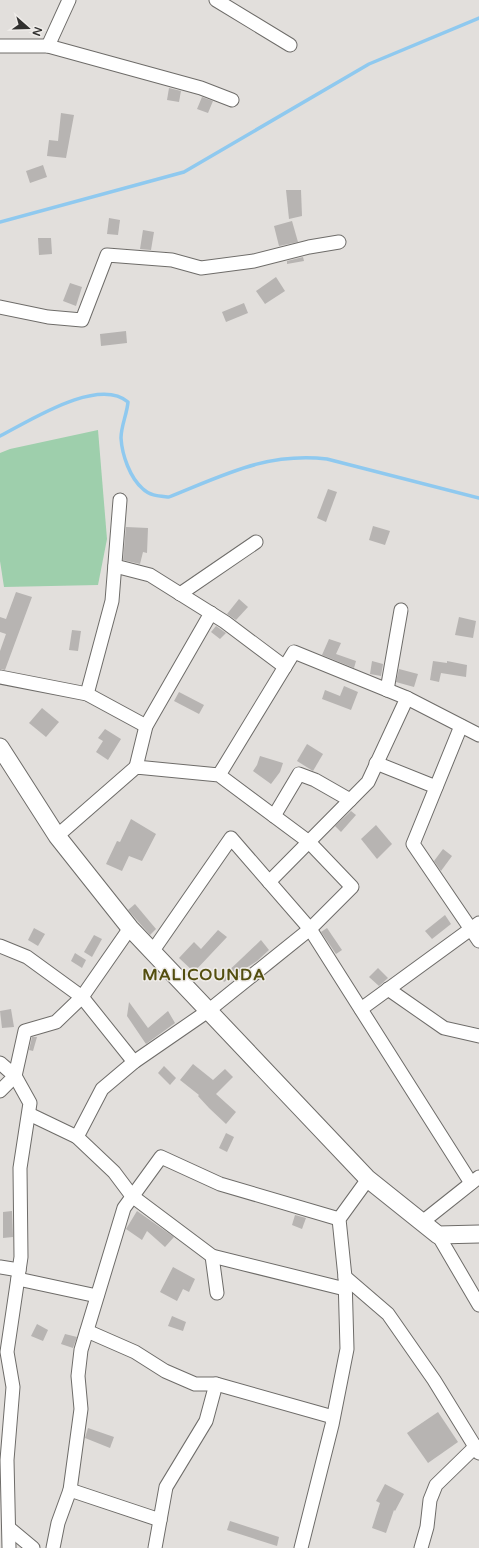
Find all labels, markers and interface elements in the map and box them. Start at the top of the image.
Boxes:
north arrow [8,8,48,48]
text: N [29,25,45,38]
district label: MALICOUNDA [142,965,266,985]

